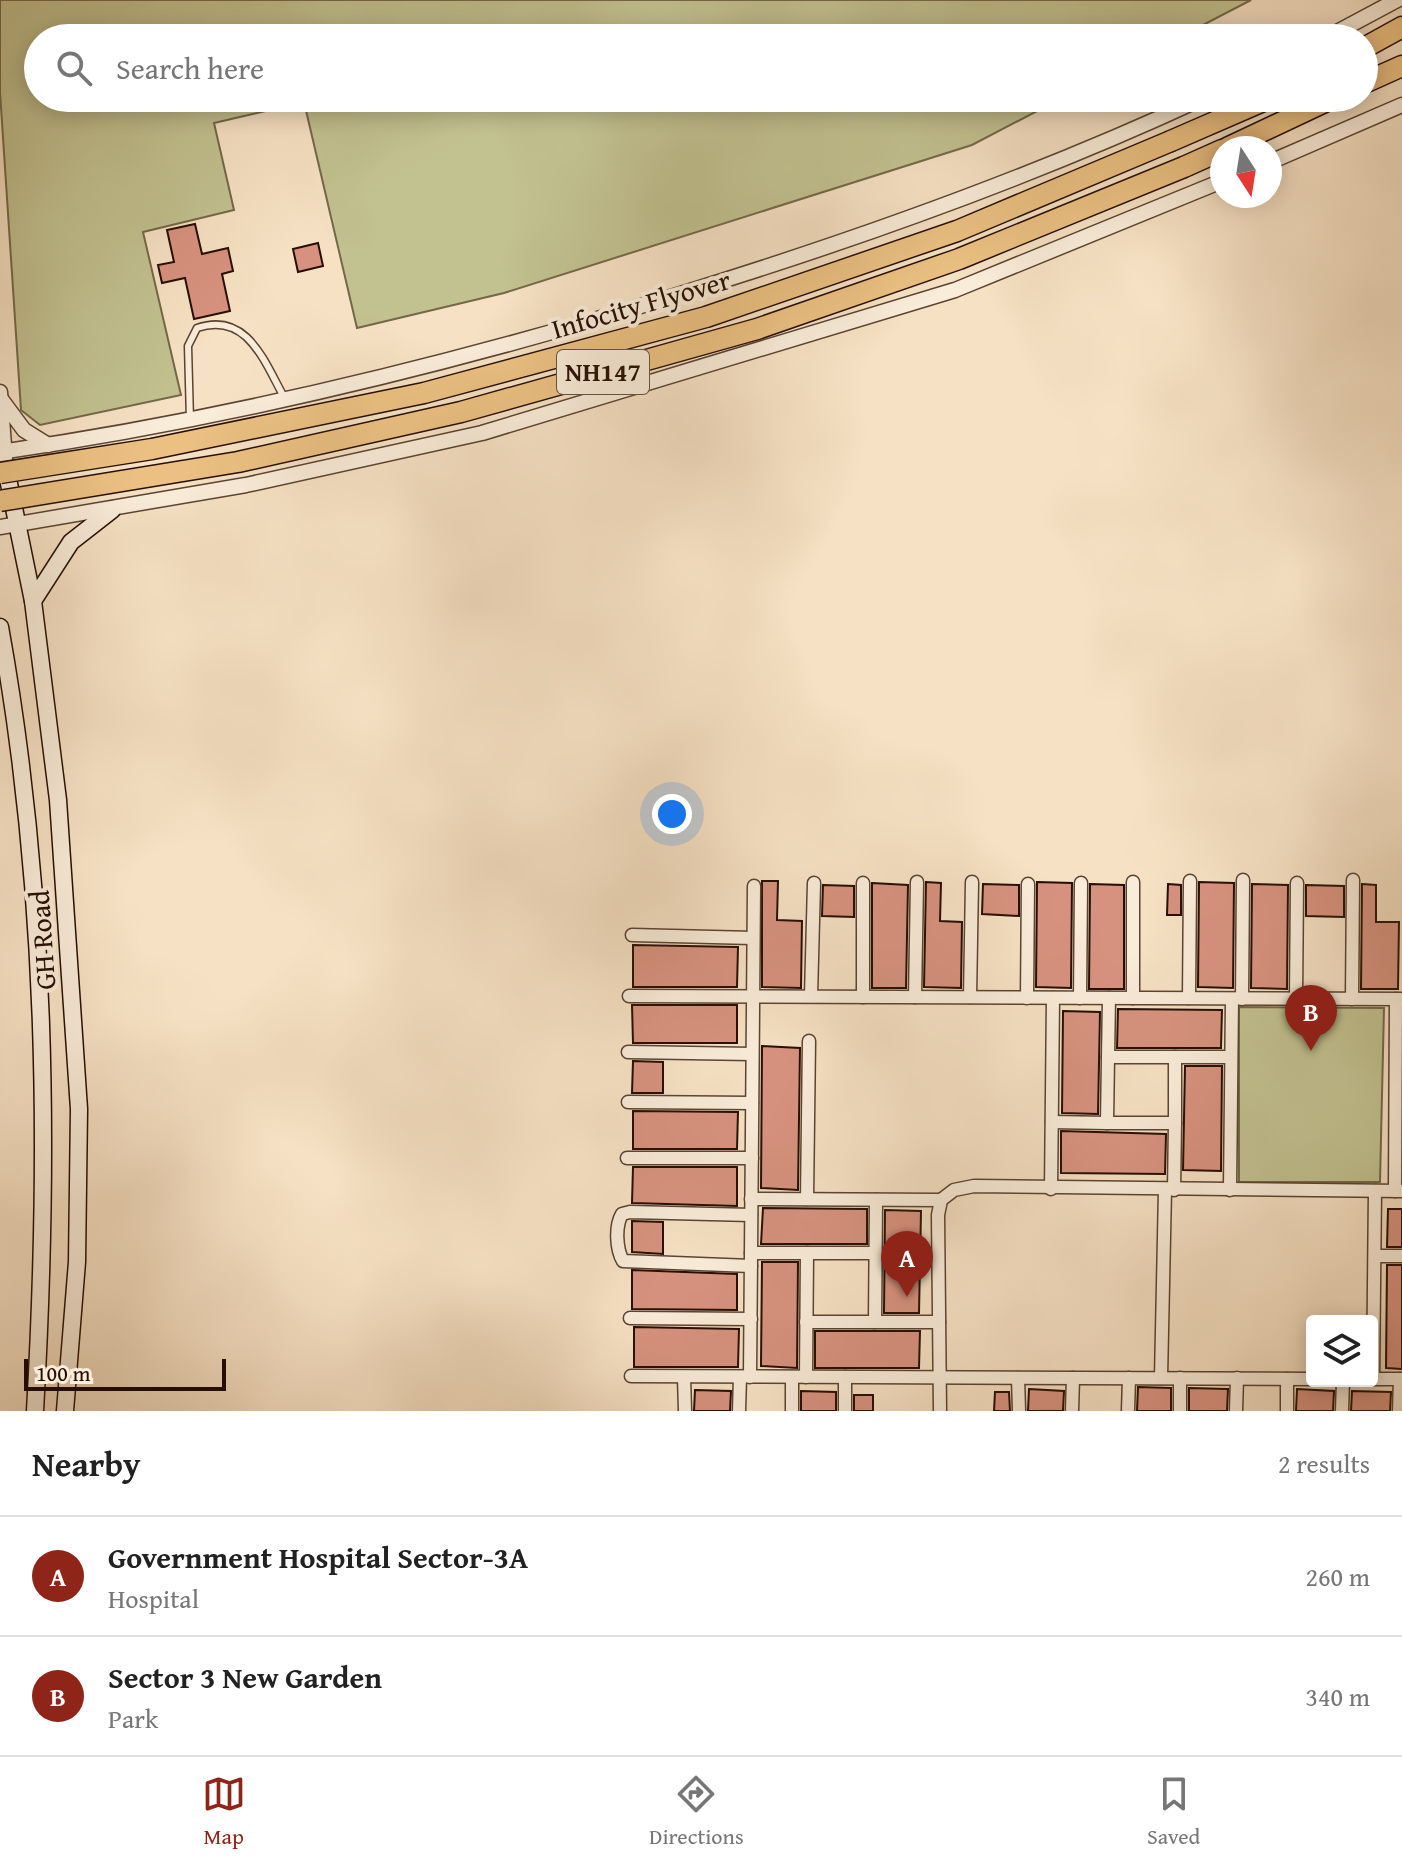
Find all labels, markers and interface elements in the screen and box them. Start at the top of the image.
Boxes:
search box [24,24,1378,112]
icon: search [52,46,96,90]
text: Search here [116,46,264,90]
north arrow [1210,136,1282,208]
street label: Infocity Flyover [547,258,736,349]
road number: NH147 [557,350,649,394]
your location [652,794,692,834]
street label: GH Road [18,889,65,991]
pin: B [1285,985,1337,1051]
pin: A [881,1231,933,1297]
map controls [1306,1315,1378,1387]
button: layers [1306,1315,1378,1387]
scale bar [24,1355,226,1391]
text: 100 m [36,1357,91,1389]
text: Nearby [32,1439,141,1488]
text: 2 results [1278,1444,1370,1483]
text: Government Hospital Sector-3A [108,1535,528,1579]
text: A [50,1557,66,1596]
text: 260 m [1305,1557,1370,1596]
text: Hospital [108,1579,199,1618]
text: Sector 3 New Garden [108,1655,382,1699]
text: B [50,1677,66,1716]
text: 340 m [1305,1677,1370,1716]
text: Park [108,1699,158,1738]
tab: Map [202,1772,246,1852]
tab: Directions [649,1772,744,1852]
tab: Saved [1147,1772,1200,1852]

